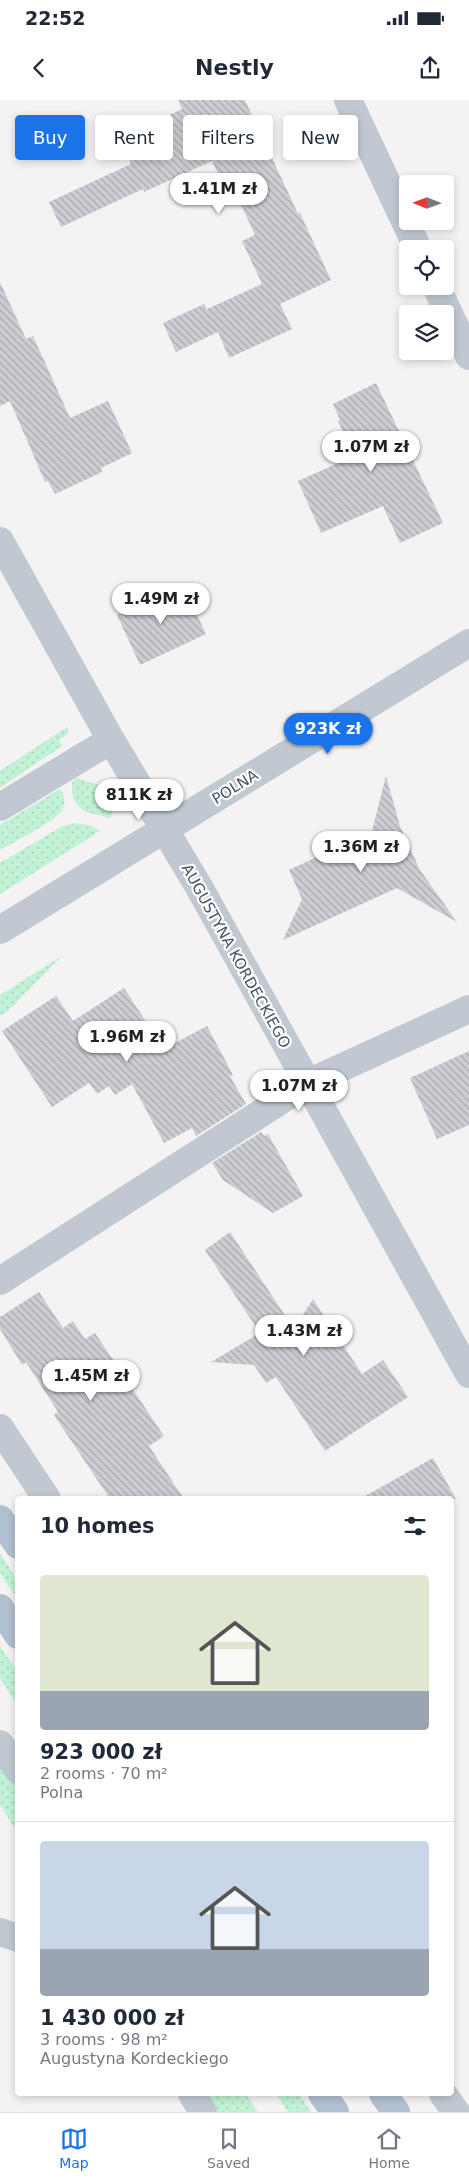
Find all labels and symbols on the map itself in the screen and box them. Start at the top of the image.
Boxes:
pin: 1.41M zł [167,172,271,215]
north arrow [399,175,454,230]
pin: 1.07M zł [319,430,423,473]
pin: 1.49M zł [109,582,213,625]
pin: 923K zł [282,712,374,755]
street label: POLNA [209,766,262,808]
pin: 811K zł [93,778,185,821]
pin: 1.36M zł [309,830,413,873]
street label: AUGUSTYNA KORDECKIEGO [178,861,294,1051]
pin: 1.96M zł [75,1020,179,1063]
pin: 1.07M zł [247,1070,351,1112]
pin: 1.43M zł [252,1314,356,1357]
pin: 1.45M zł [39,1360,143,1402]

